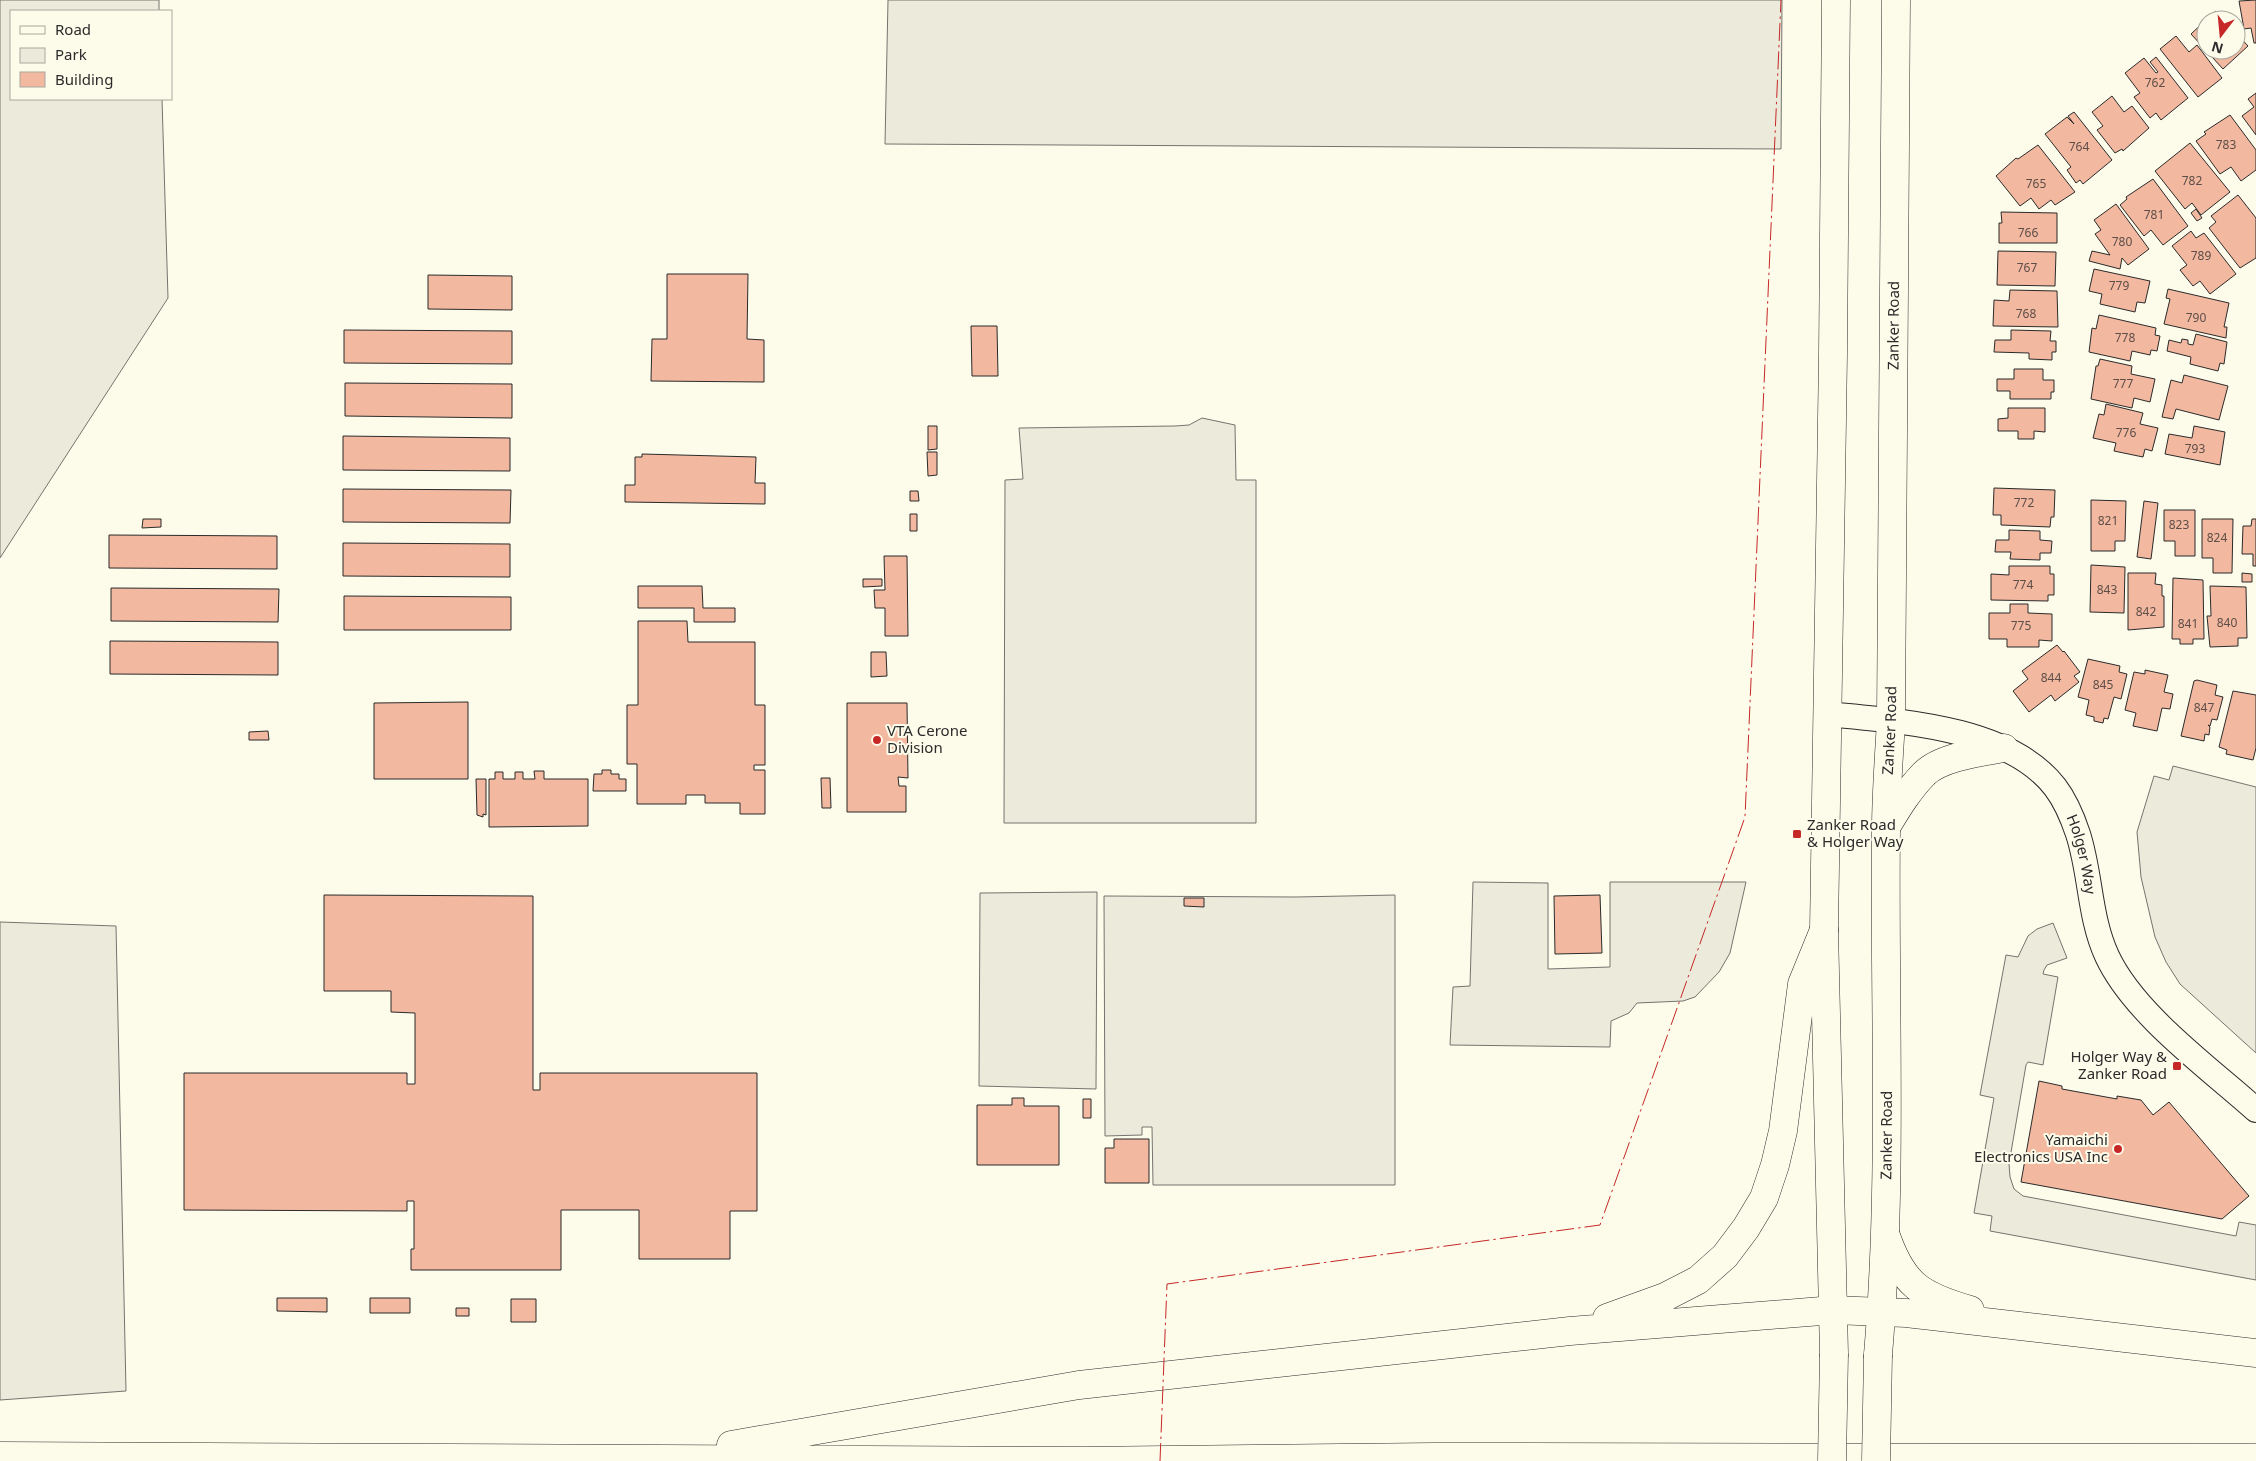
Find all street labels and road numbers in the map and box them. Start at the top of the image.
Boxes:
street label: Zanker Road [1882,281,1903,370]
street label: Zanker Road [1877,686,1900,775]
street label: Holger Way [2063,811,2101,896]
street label: Zanker Road [1875,1091,1896,1180]

